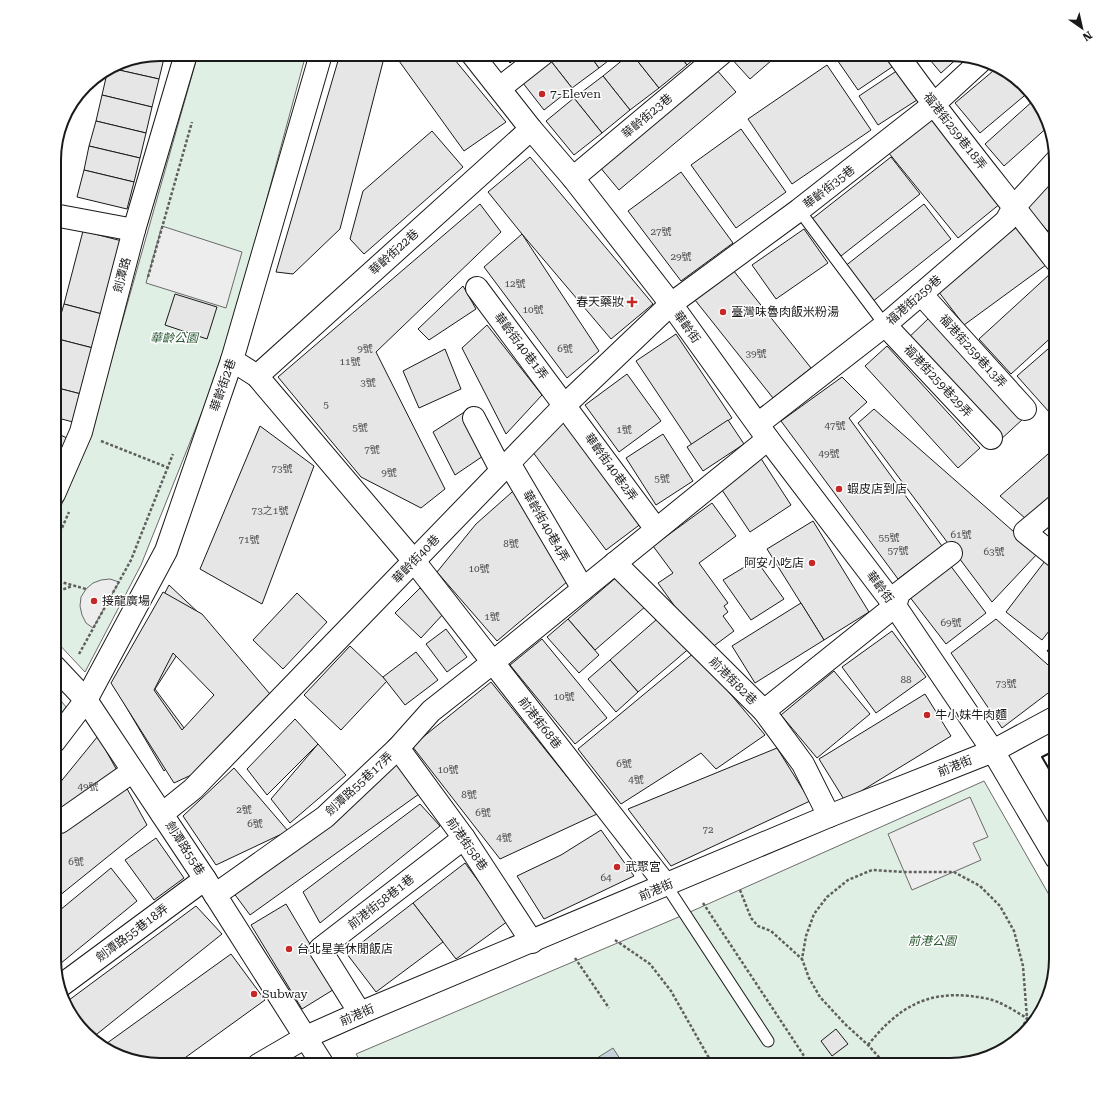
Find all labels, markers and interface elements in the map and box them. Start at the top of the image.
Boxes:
north arrow [1062,8,1102,48]
text: N [1080,28,1094,44]
place label: 7-Eleven [550,87,601,101]
marker: 7-Eleven [537,89,547,99]
street label: 福港街259巷18弄 [921,90,989,172]
street label: 華齡街23巷 [619,91,675,141]
street label: 華齡街35巷 [800,163,858,211]
street label: 華齡街22巷 [366,226,422,278]
house number: 27號 [650,226,672,237]
house number: 29號 [670,251,692,262]
street label: 劍潭路 [111,256,133,294]
street label: 福港街259巷 [884,272,944,328]
house number: 12號 [504,278,526,289]
place label: 春天藥妝 [576,295,624,309]
marker: 春天藥妝 [627,297,637,307]
house number: 10號 [522,304,544,315]
place label: 臺灣味魯肉飯米粉湯 [731,305,839,319]
marker: 臺灣味魯肉飯米粉湯 [718,307,728,317]
street label: 華齡街 [671,308,703,346]
street label: 華齡街40巷1弄 [491,310,551,382]
street label: 福港街259巷13弄 [936,312,1010,390]
park label: 華齡公園 [150,331,200,345]
street label: 福港街259巷29弄 [901,342,975,420]
house number: 9號 [357,343,373,354]
house number: 6號 [557,343,573,354]
house number: 39號 [745,348,767,359]
house number: 11號 [339,356,361,367]
street label: 華齡街2巷 [207,357,239,413]
house number: 3號 [360,377,376,388]
house number: 5 [323,399,329,410]
house number: 47號 [824,420,846,431]
house number: 5號 [352,422,368,433]
house number: 1號 [616,424,632,435]
street label: 華齡街40巷2弄 [582,430,640,504]
house number: 7號 [364,444,380,455]
house number: 49號 [818,448,840,459]
house number: 73號 [271,463,293,474]
house number: 9號 [381,467,397,478]
house number: 5號 [654,473,670,484]
place label: 蝦皮店到店 [847,482,907,496]
marker: 蝦皮店到店 [834,484,844,494]
street label: 華齡街40巷4弄 [520,488,572,564]
house number: 73之1號 [252,505,288,516]
house number: 61號 [950,529,972,540]
street label: 華齡街40巷 [390,532,442,586]
house number: 55號 [878,532,900,543]
house number: 71號 [238,534,260,545]
house number: 8號 [503,538,519,549]
house number: 57號 [887,545,909,556]
house number: 63號 [983,546,1005,557]
place label: 阿安小吃店 [744,556,804,570]
marker: 阿安小吃店 [807,558,817,568]
house number: 10號 [468,563,490,574]
street label: 華齡街 [864,568,896,606]
place label: 接龍廣場 [102,594,150,608]
marker: 接龍廣場 [89,596,99,606]
house number: 1號 [484,611,500,622]
house number: 69號 [940,617,962,628]
street label: 前港街82巷 [706,654,760,708]
house number: 88 [900,674,912,685]
house number: 73號 [995,678,1017,689]
house number: 10號 [553,691,575,702]
street label: 前港街68巷 [516,694,564,752]
place label: 牛小妹牛肉麵 [935,708,1007,722]
marker: 牛小妹牛肉麵 [922,710,932,720]
street label: 劍潭路55巷17弄 [322,749,396,819]
street label: 前港街 [936,753,974,779]
house number: 6號 [616,758,632,769]
house number: 10號 [437,764,459,775]
house number: 4號 [628,774,644,785]
house number: 49號 [77,781,99,792]
house number: 8號 [461,789,477,800]
house number: 2號 [236,804,252,815]
house number: 6號 [475,807,491,818]
street label: 前港街58巷 [444,815,490,873]
street label: 劍潭路55巷 [162,818,208,878]
house number: 6號 [247,818,263,829]
house number: 72 [702,824,714,835]
house number: 4號 [496,832,512,843]
house number: 6號 [68,856,84,867]
place label: 武聚宮 [625,860,661,874]
marker: 武聚宮 [612,862,622,872]
street label: 前港街58巷1巷 [345,872,417,932]
house number: 64 [600,872,612,883]
street label: 前港街 [637,877,675,903]
street label: 劍潭路55巷18弄 [93,901,171,965]
park label: 前港公園 [908,934,958,948]
place label: 台北星美休閒飯店 [297,942,393,956]
marker: 台北星美休閒飯店 [284,944,294,954]
place label: Subway [262,987,308,1001]
marker: Subway [249,989,259,999]
street label: 前港街 [338,1002,376,1028]

